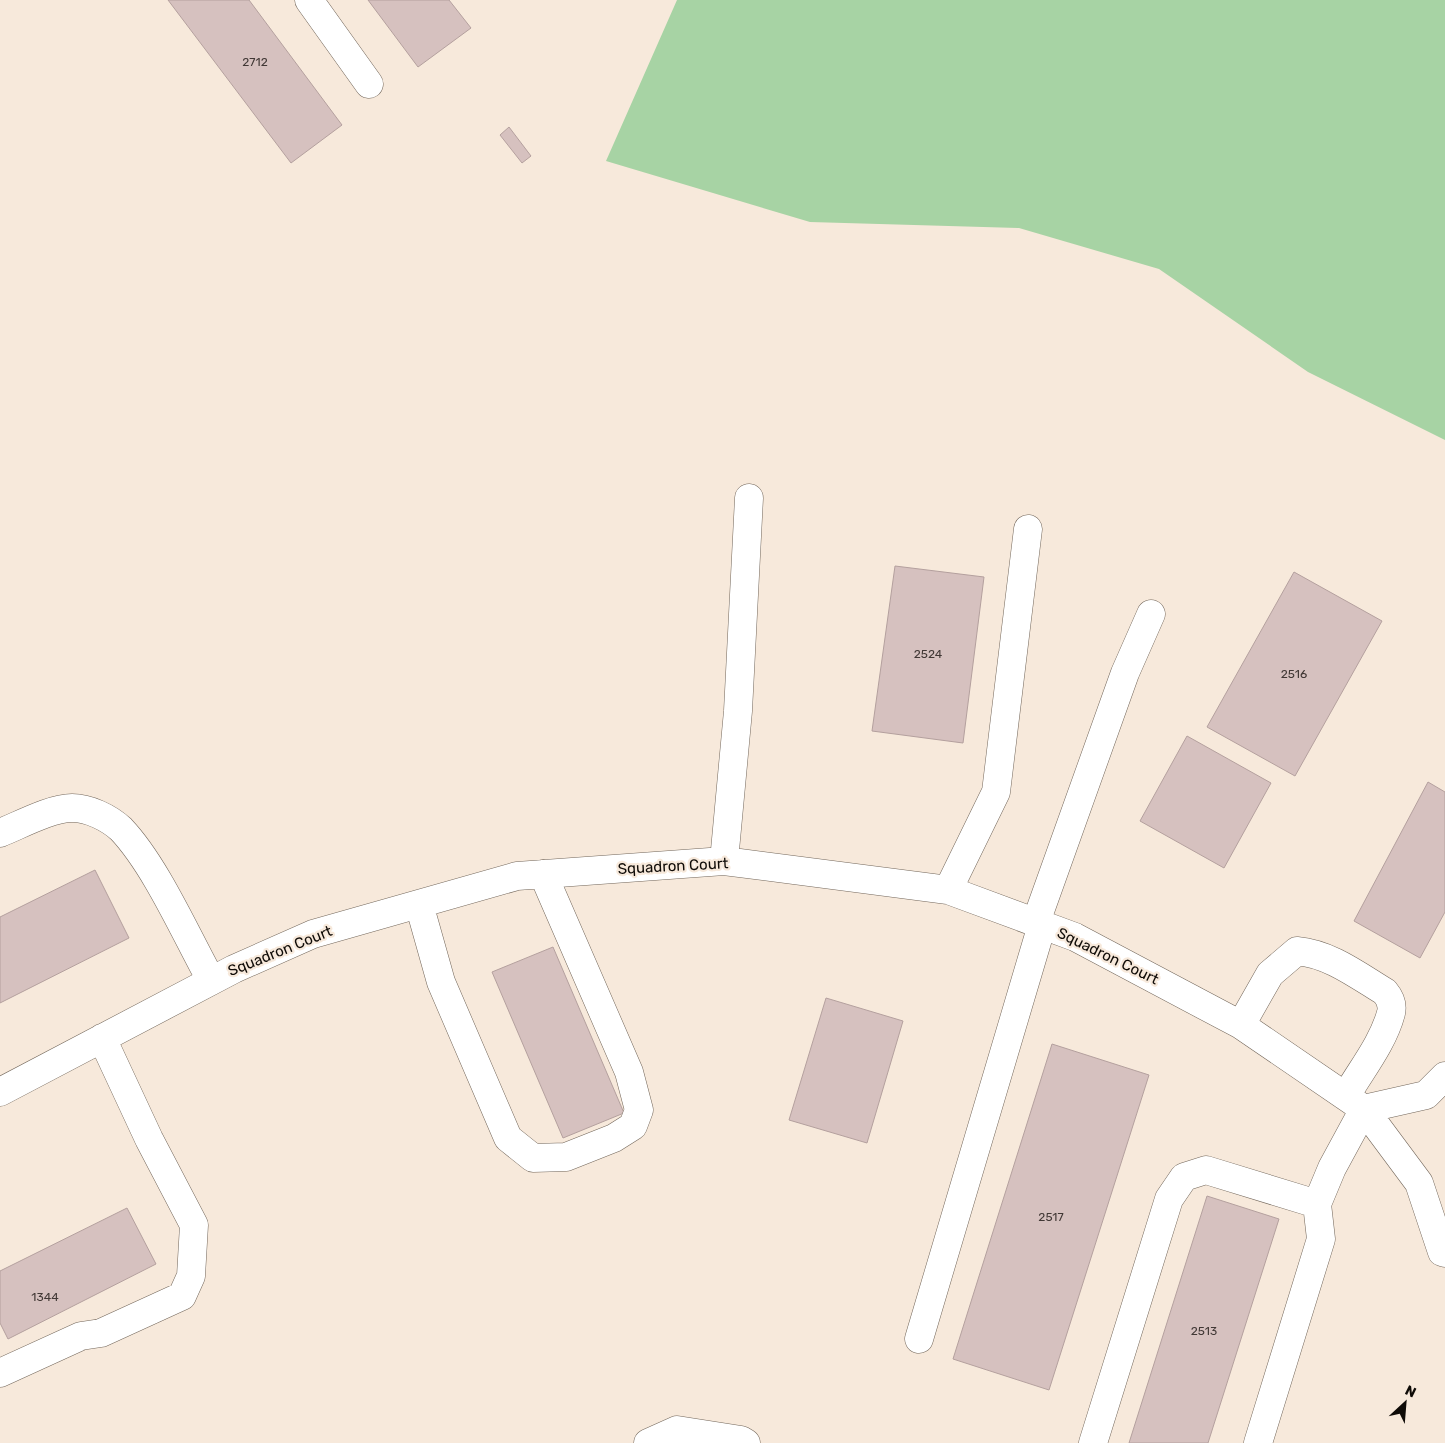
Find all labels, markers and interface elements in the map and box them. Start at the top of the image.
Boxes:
house number: 2712 [242,55,268,69]
house number: 2524 [914,647,943,661]
house number: 2516 [1281,667,1307,681]
street label: Squadron Court [617,854,729,878]
street label: Squadron Court [225,922,335,980]
street label: Squadron Court [1054,924,1162,988]
house number: 2517 [1038,1210,1064,1224]
house number: 1344 [31,1290,59,1304]
house number: 2513 [1191,1324,1217,1338]
north arrow [1380,1378,1430,1428]
text: N [1402,1382,1419,1402]

